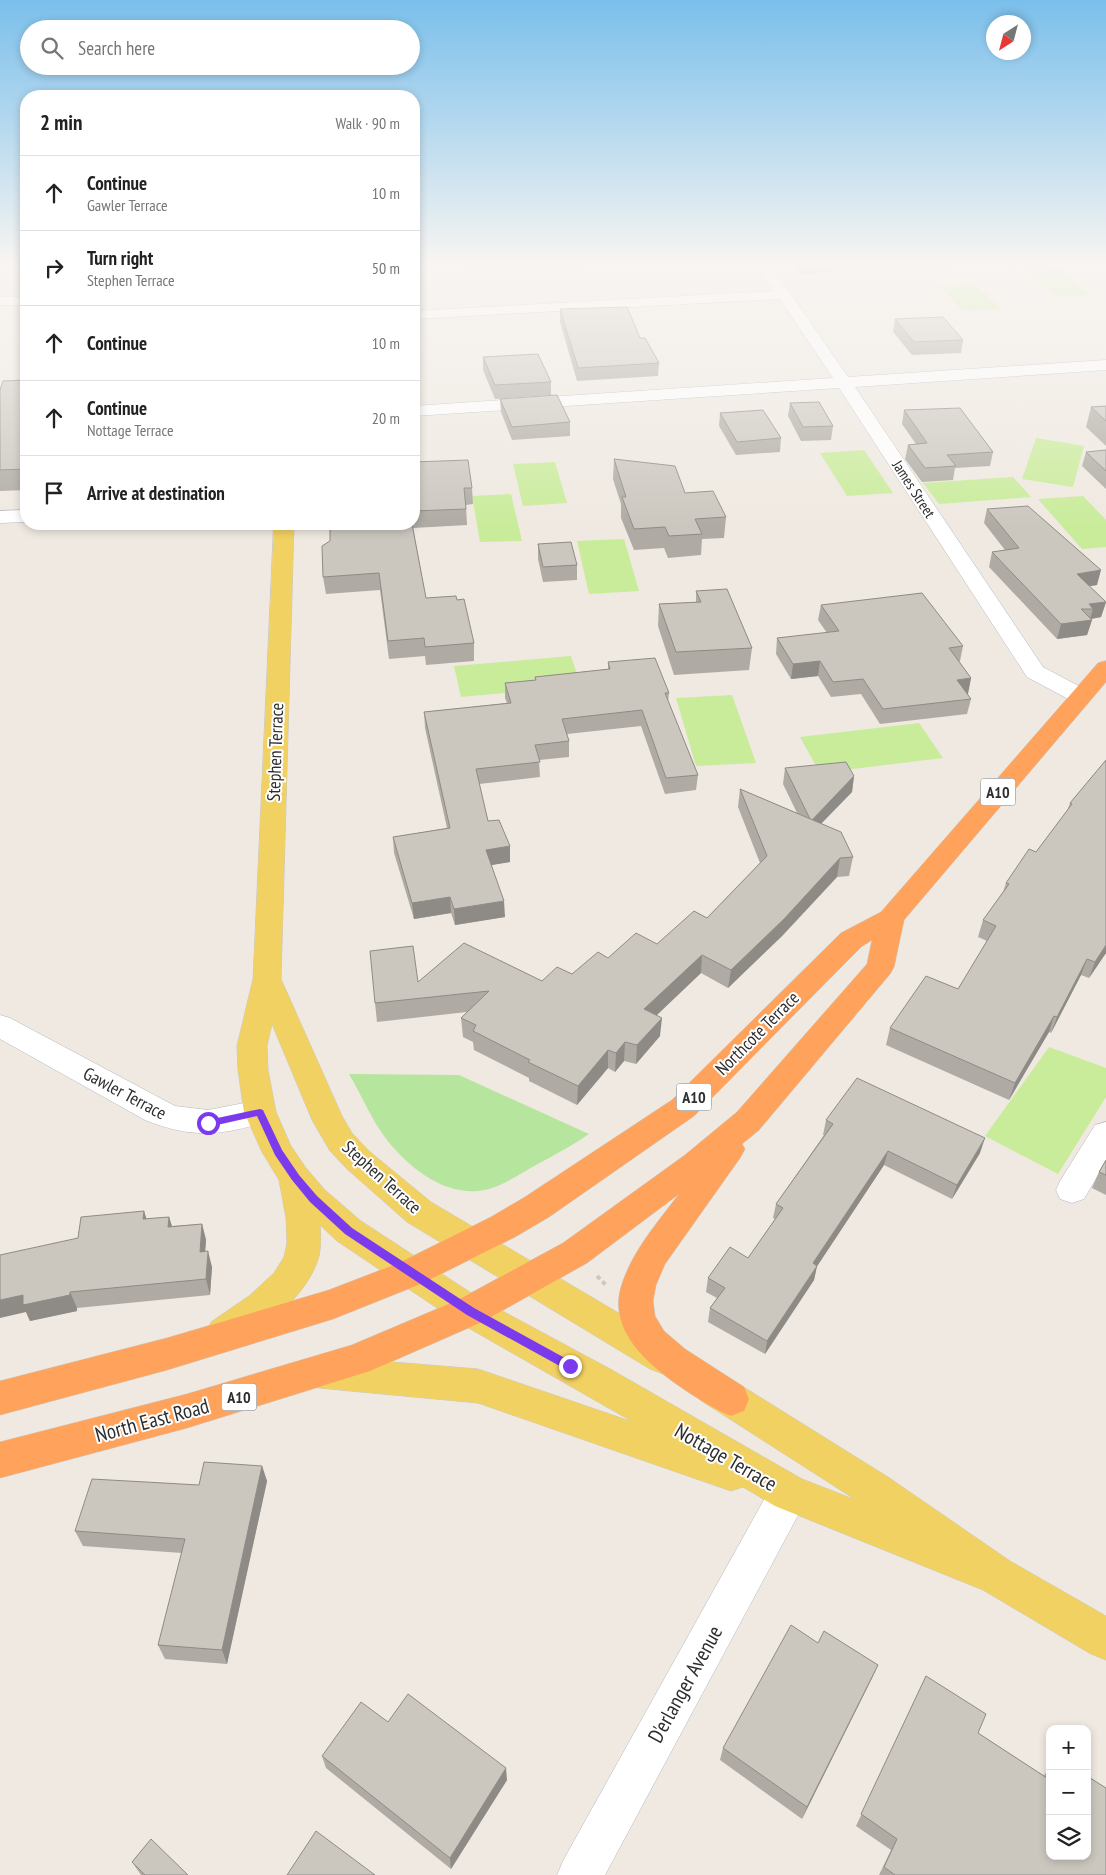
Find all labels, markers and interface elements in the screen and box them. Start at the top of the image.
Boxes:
north arrow [986,15,1031,60]
search box [20,20,420,75]
icon: search [38,34,66,62]
text: Search here [78,36,155,60]
text: 2 min [40,109,82,136]
text: Walk · 90 m [335,113,400,133]
text: Continue [87,171,147,195]
icon: ahead [40,179,68,207]
text: 10 m [372,183,400,203]
text: Gawler Terrace [87,195,168,215]
text: Turn right [87,246,153,270]
icon: right [40,254,68,282]
text: 50 m [372,258,400,278]
text: Stephen Terrace [87,270,175,290]
icon: ahead [40,329,68,357]
text: Continue [87,331,147,355]
text: 10 m [372,333,400,353]
text: Continue [87,396,147,420]
icon: ahead [40,404,68,432]
text: 20 m [372,408,400,428]
text: Nottage Terrace [87,420,174,440]
street label: James Street [888,456,940,521]
icon: arrive [40,479,68,507]
text: Arrive at destination [87,481,225,505]
street label: Stephen Terrace [262,702,288,802]
road number: A10 [980,779,1016,806]
street label: Northcote Terrace [710,986,804,1080]
street label: Gawler Terrace [80,1062,170,1124]
road number: A10 [676,1084,712,1110]
route start [197,1112,220,1135]
street label: Stephen Terrace [338,1135,426,1219]
route end [559,1355,582,1378]
road number: A10 [222,1384,256,1410]
street label: North East Road [92,1392,212,1448]
street label: Nottage Terrace [670,1417,782,1497]
street label: D'erlanger Avenue [642,1621,728,1747]
map controls [1046,1725,1091,1860]
button: + [1046,1725,1091,1770]
button: − [1046,1770,1091,1815]
button: layers [1046,1815,1091,1860]

